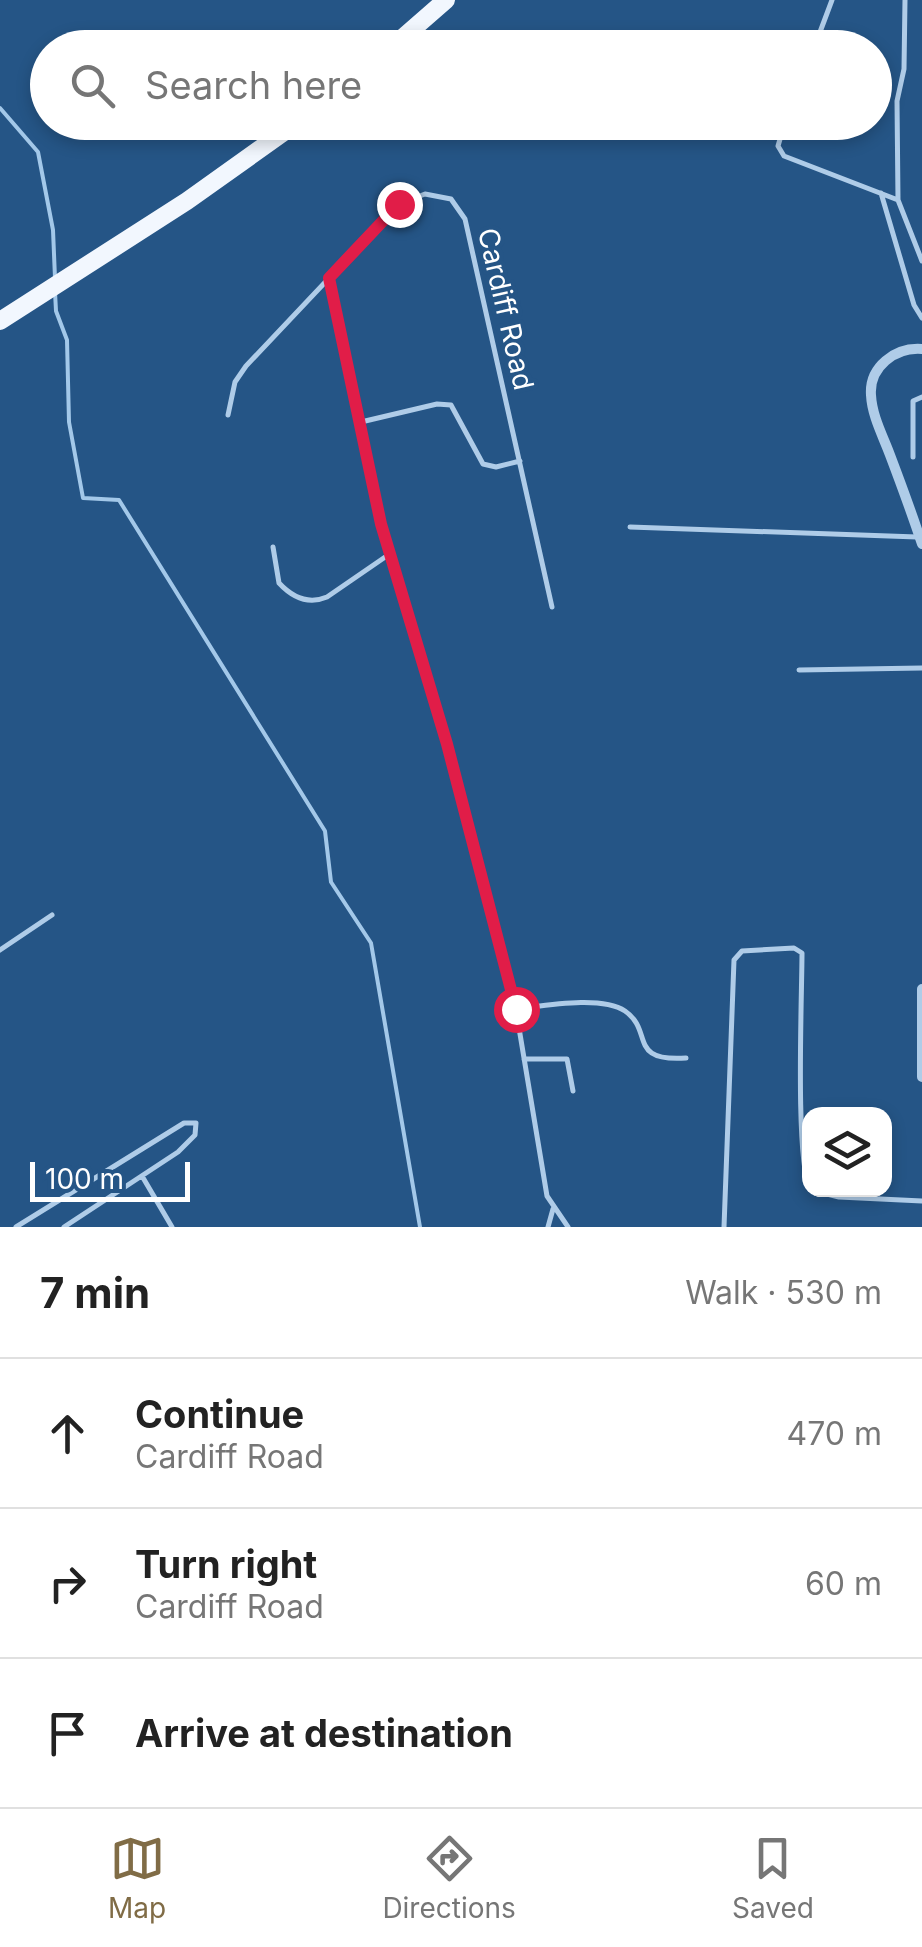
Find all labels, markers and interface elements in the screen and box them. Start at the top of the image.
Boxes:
search box [30,30,892,140]
icon: search [65,58,120,113]
text: Search here [145,62,362,108]
route end [377,182,423,228]
street label: Cardiff Road [471,225,541,393]
route start [494,987,540,1033]
map controls [802,1107,892,1197]
button: layers [802,1107,892,1197]
scale bar [30,1157,190,1202]
text: 100 m [45,1162,124,1196]
text: 7 min [40,1267,150,1318]
text: Walk · 530 m [685,1273,882,1312]
text: Continue [135,1391,304,1437]
icon: ahead [40,1406,95,1461]
text: 470 m [787,1414,882,1453]
text: Cardiff Road [135,1437,324,1476]
text: Turn right [135,1541,317,1587]
icon: right [40,1556,95,1611]
text: 60 m [805,1564,882,1603]
text: Cardiff Road [135,1587,324,1626]
icon: arrive [40,1706,95,1761]
text: Arrive at destination [135,1710,513,1756]
tab: Map [108,1831,166,1925]
tab: Directions [382,1831,516,1925]
tab: Saved [732,1831,814,1925]

